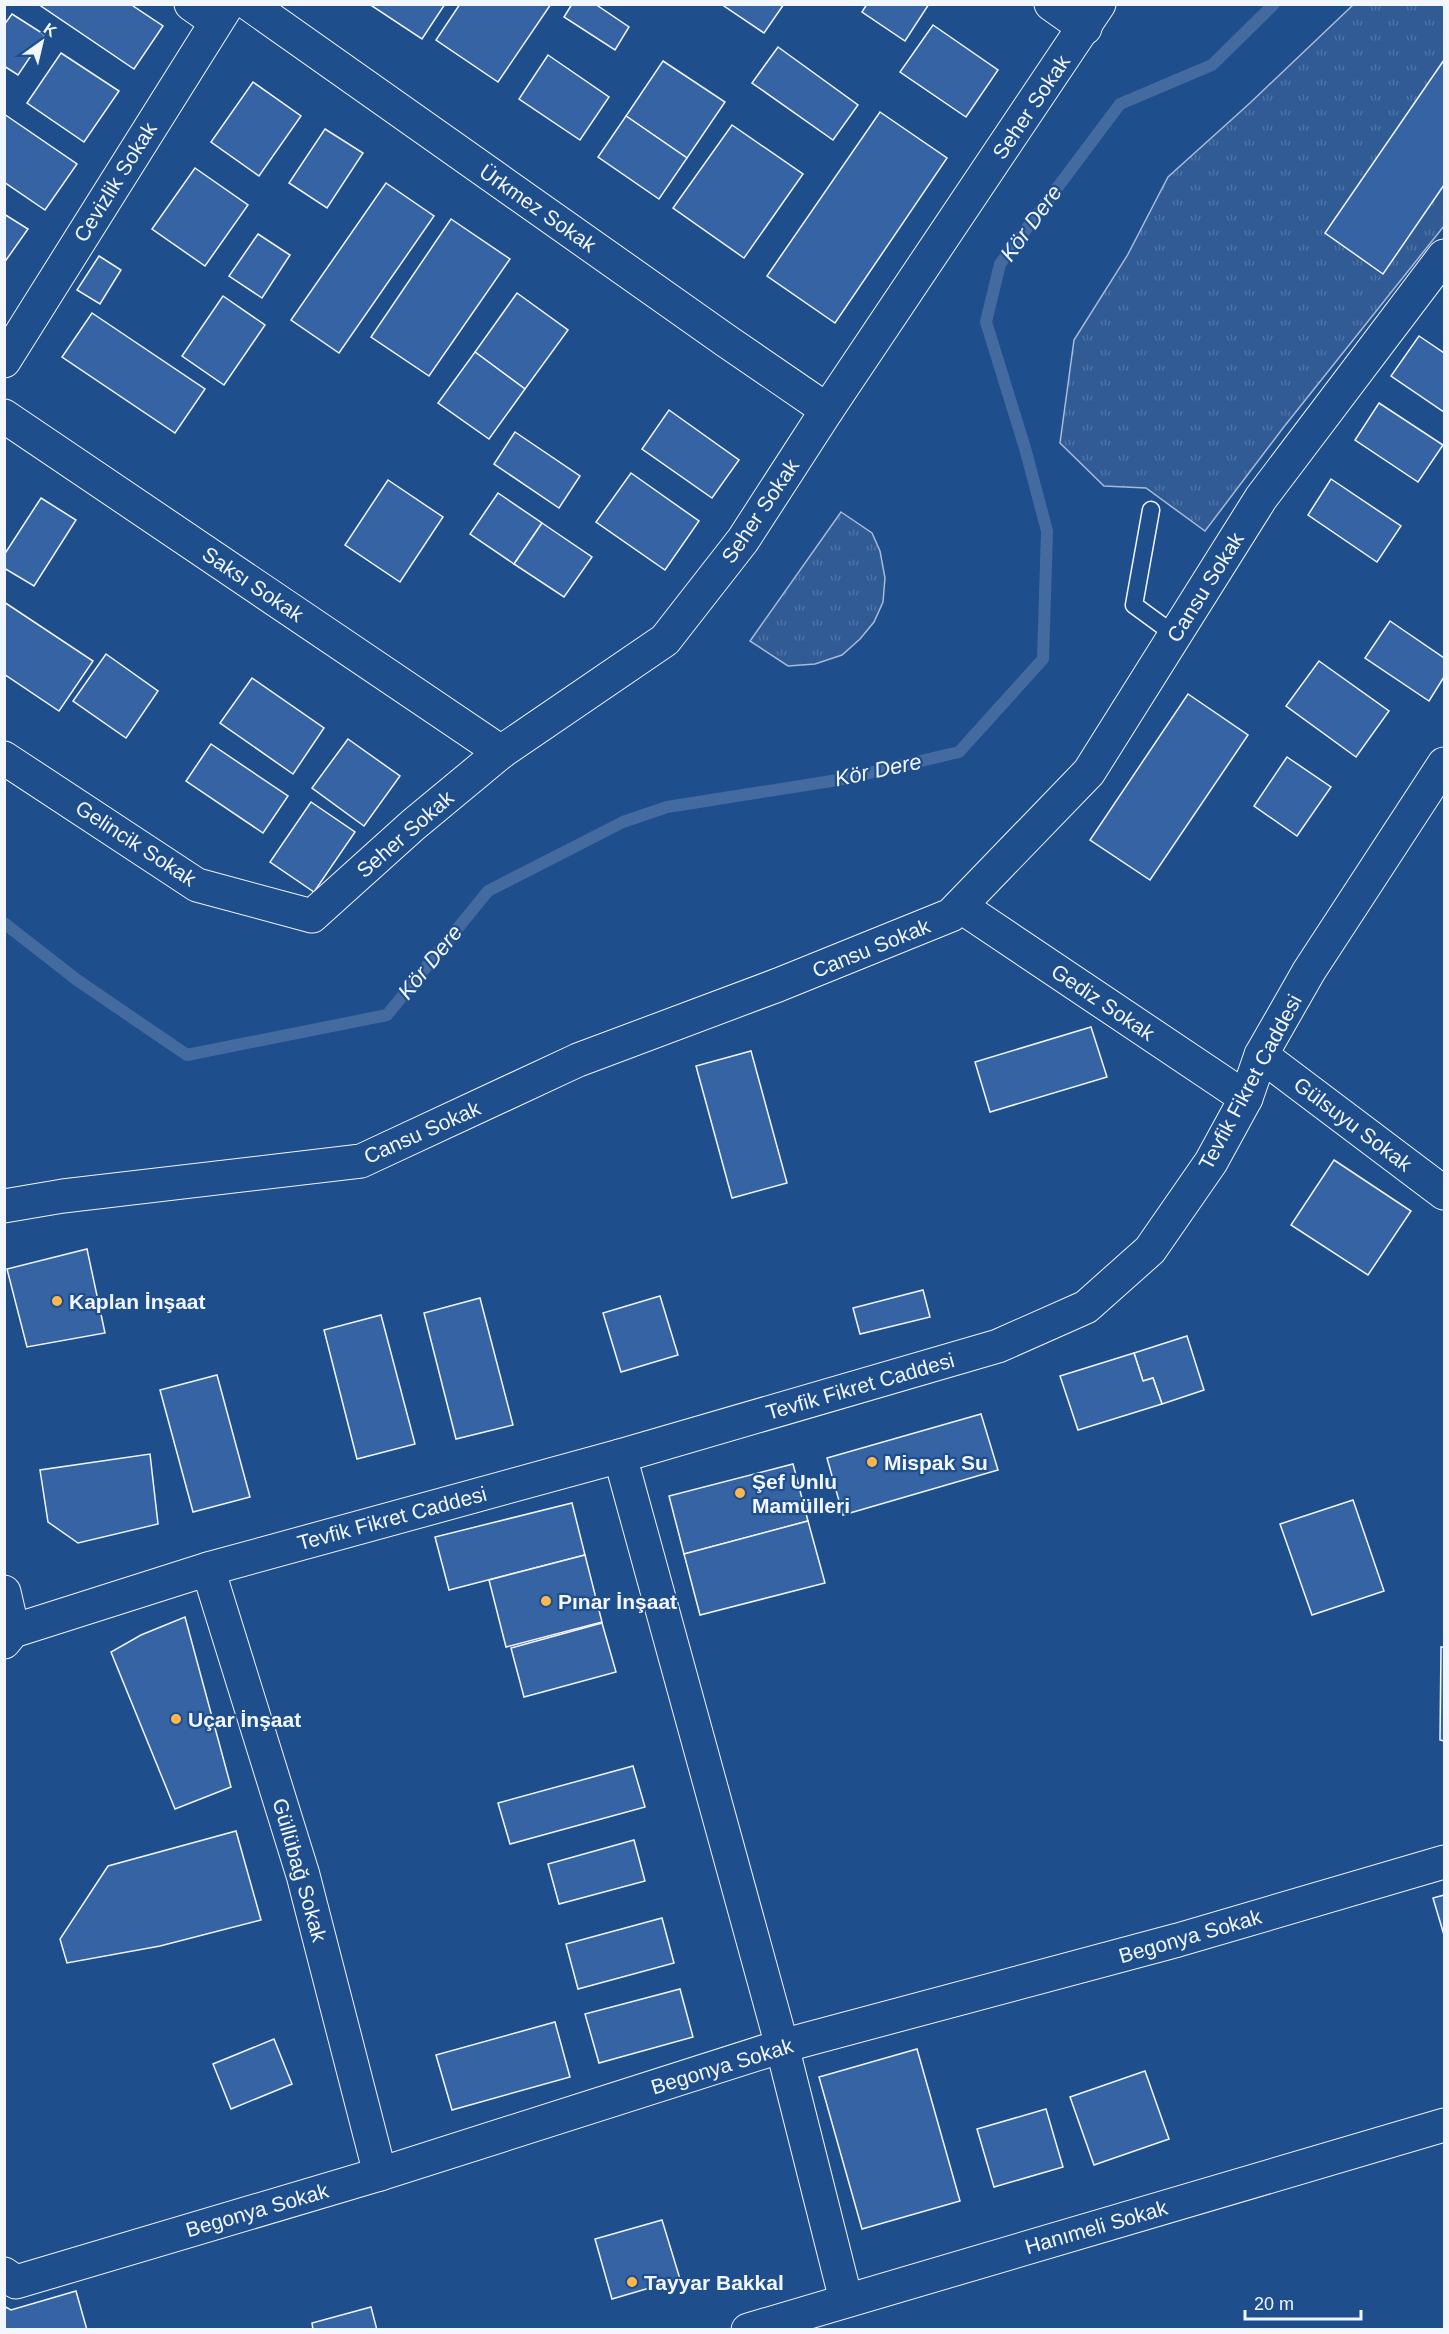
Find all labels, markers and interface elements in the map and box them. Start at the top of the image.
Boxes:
north arrow [12,12,72,72]
text: K [41,20,60,41]
street label: Seher Sokak [988,50,1074,163]
street label: Cevizlik Sokak [69,118,161,246]
street label: Ürkmez Sokak [475,159,601,257]
water label: Kör Dere [995,180,1067,266]
street label: Seher Sokak [717,454,803,567]
street label: Cansu Sokak [1162,528,1248,646]
street label: Saksı Sokak [198,542,308,626]
water label: Kör Dere [832,749,924,791]
street label: Seher Sokak [352,786,458,882]
street label: Gelincik Sokak [71,796,201,891]
street label: Cansu Sokak [809,914,934,982]
water label: Kör Dere [393,920,467,1004]
street label: Gediz Sokak [1047,959,1159,1045]
street label: Tevfik Fikret Caddesi [1194,991,1306,1173]
street label: Gülsuyu Sokak [1290,1072,1417,1176]
street label: Cansu Sokak [360,1096,484,1168]
place label: Kaplan İnşaat [69,1290,206,1313]
marker: Kaplan İnşaat [50,1294,64,1308]
street label: Tevfik Fikret Caddesi [763,1348,957,1424]
place label: Mispak Su [884,1451,988,1474]
marker: Mispak Su [865,1455,879,1469]
place label: Şef Unlu Mamülleri [752,1470,850,1517]
street label: Tevfik Fikret Caddesi [295,1482,489,1554]
marker: Şef Unlu Mamülleri [733,1486,747,1500]
place label: Pınar İnşaat [558,1590,677,1613]
marker: Pınar İnşaat [539,1594,553,1608]
place label: Uçar İnşaat [188,1708,301,1731]
marker: Uçar İnşaat [169,1712,183,1726]
street label: Güllübağ Sokak [269,1796,332,1945]
street label: Begonya Sokak [1116,1905,1264,1967]
street label: Begonya Sokak [648,2033,796,2099]
street label: Begonya Sokak [183,2179,331,2241]
street label: Hanımeli Sokak [1022,2196,1170,2258]
place label: Tayyar Bakkal [644,2271,784,2294]
marker: Tayyar Bakkal [625,2275,639,2289]
scale bar [1245,2283,1360,2321]
text: 20 m [1254,2294,1294,2314]

